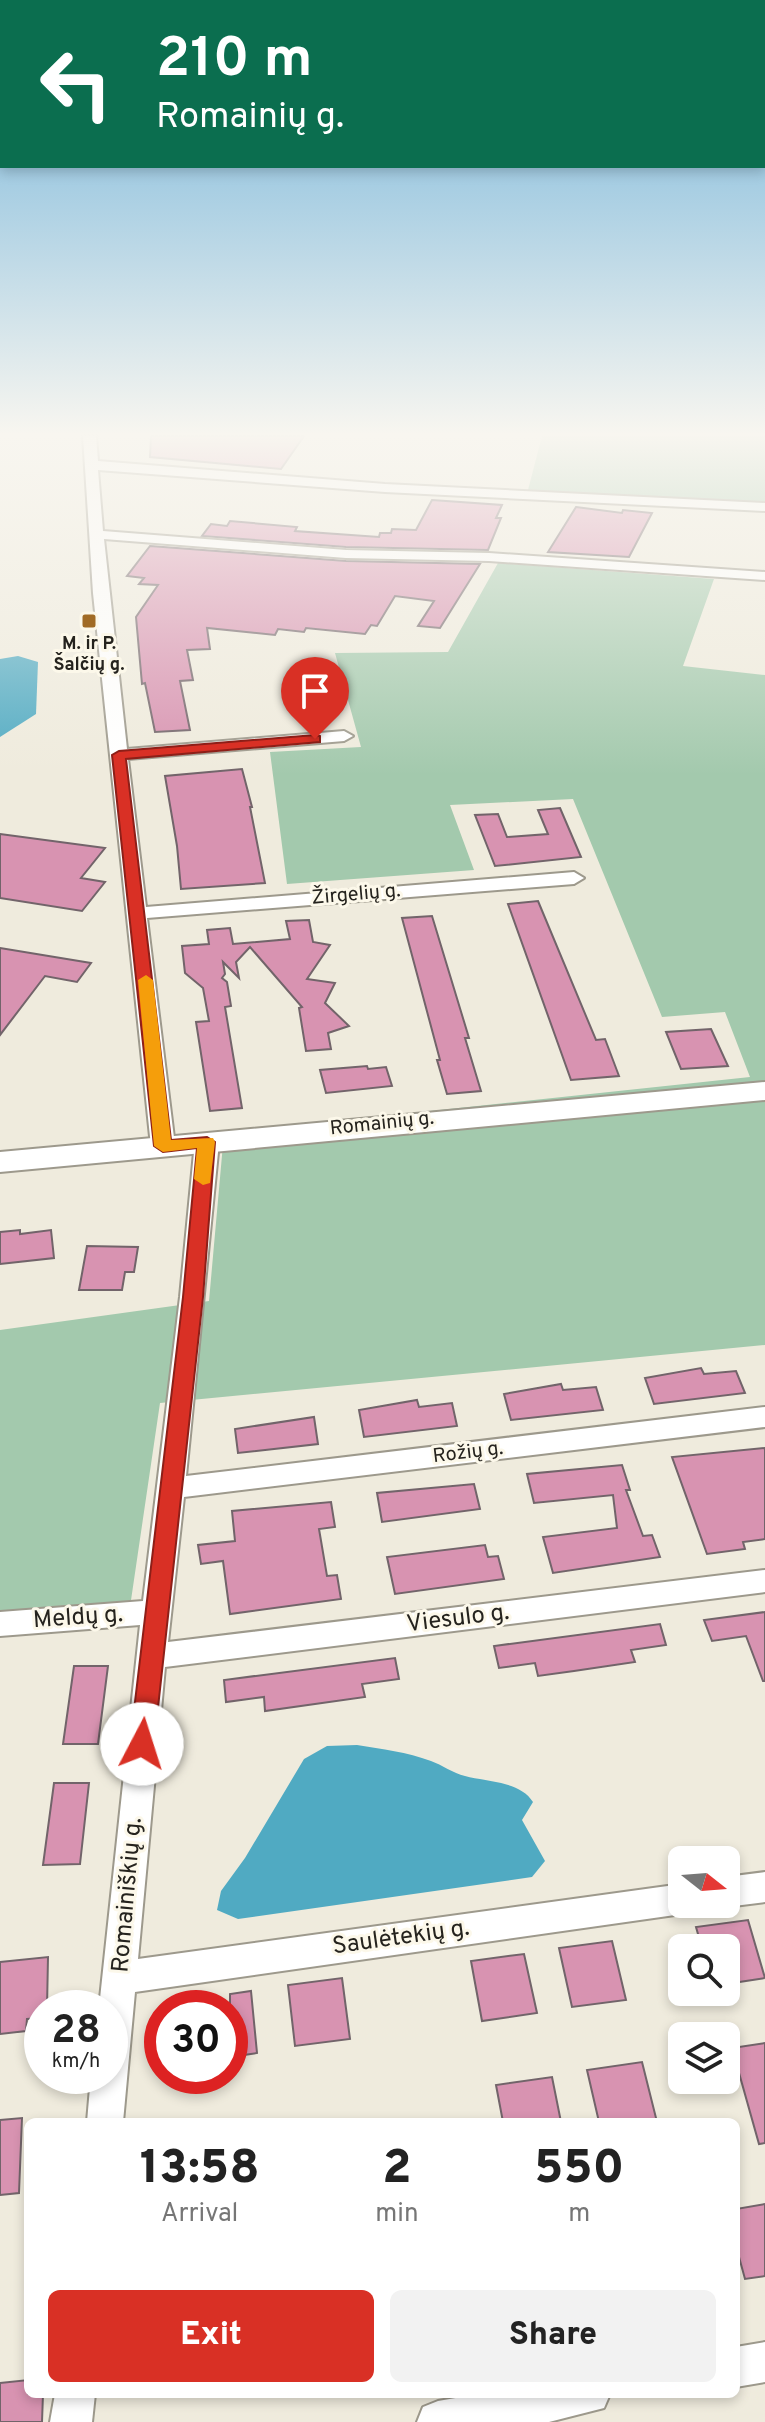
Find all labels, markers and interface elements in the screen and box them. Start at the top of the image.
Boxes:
text: 210 m [156,26,313,96]
icon: left [24,32,128,136]
text: Romainių g. [156,95,344,141]
marker: M. ir P. Šalčių g. [80,612,98,630]
place label: M. ir P. Šalčių g. [53,633,125,677]
pin [281,657,349,739]
icon: arrive [293,669,337,713]
street label: Žirgelių g. [310,876,402,912]
street label: Romainių g. [329,1106,435,1142]
street label: Rožių g. [431,1436,505,1470]
street label: Viesulo g. [405,1598,511,1640]
street label: Meldų g. [32,1600,124,1636]
position arrow [100,1702,184,1786]
street label: Romainiškių g. [106,1816,150,1974]
north arrow [668,1846,740,1918]
map controls [668,1846,740,2094]
street label: Saulėtekių g. [331,1914,471,1962]
button: search [668,1934,740,2006]
speed limit sign: 30 [144,1990,248,2094]
text: 28 [51,2007,101,2057]
button: layers [668,2022,740,2094]
text: km/h [52,2049,100,2075]
text: 13:58 [140,2140,260,2200]
text: 2 [382,2140,412,2200]
text: 550 [534,2140,624,2200]
text: Arrival [161,2198,238,2231]
text: min [375,2198,419,2231]
text: m [568,2198,590,2231]
button: Exit [48,2290,374,2382]
button: Share [390,2290,716,2382]

